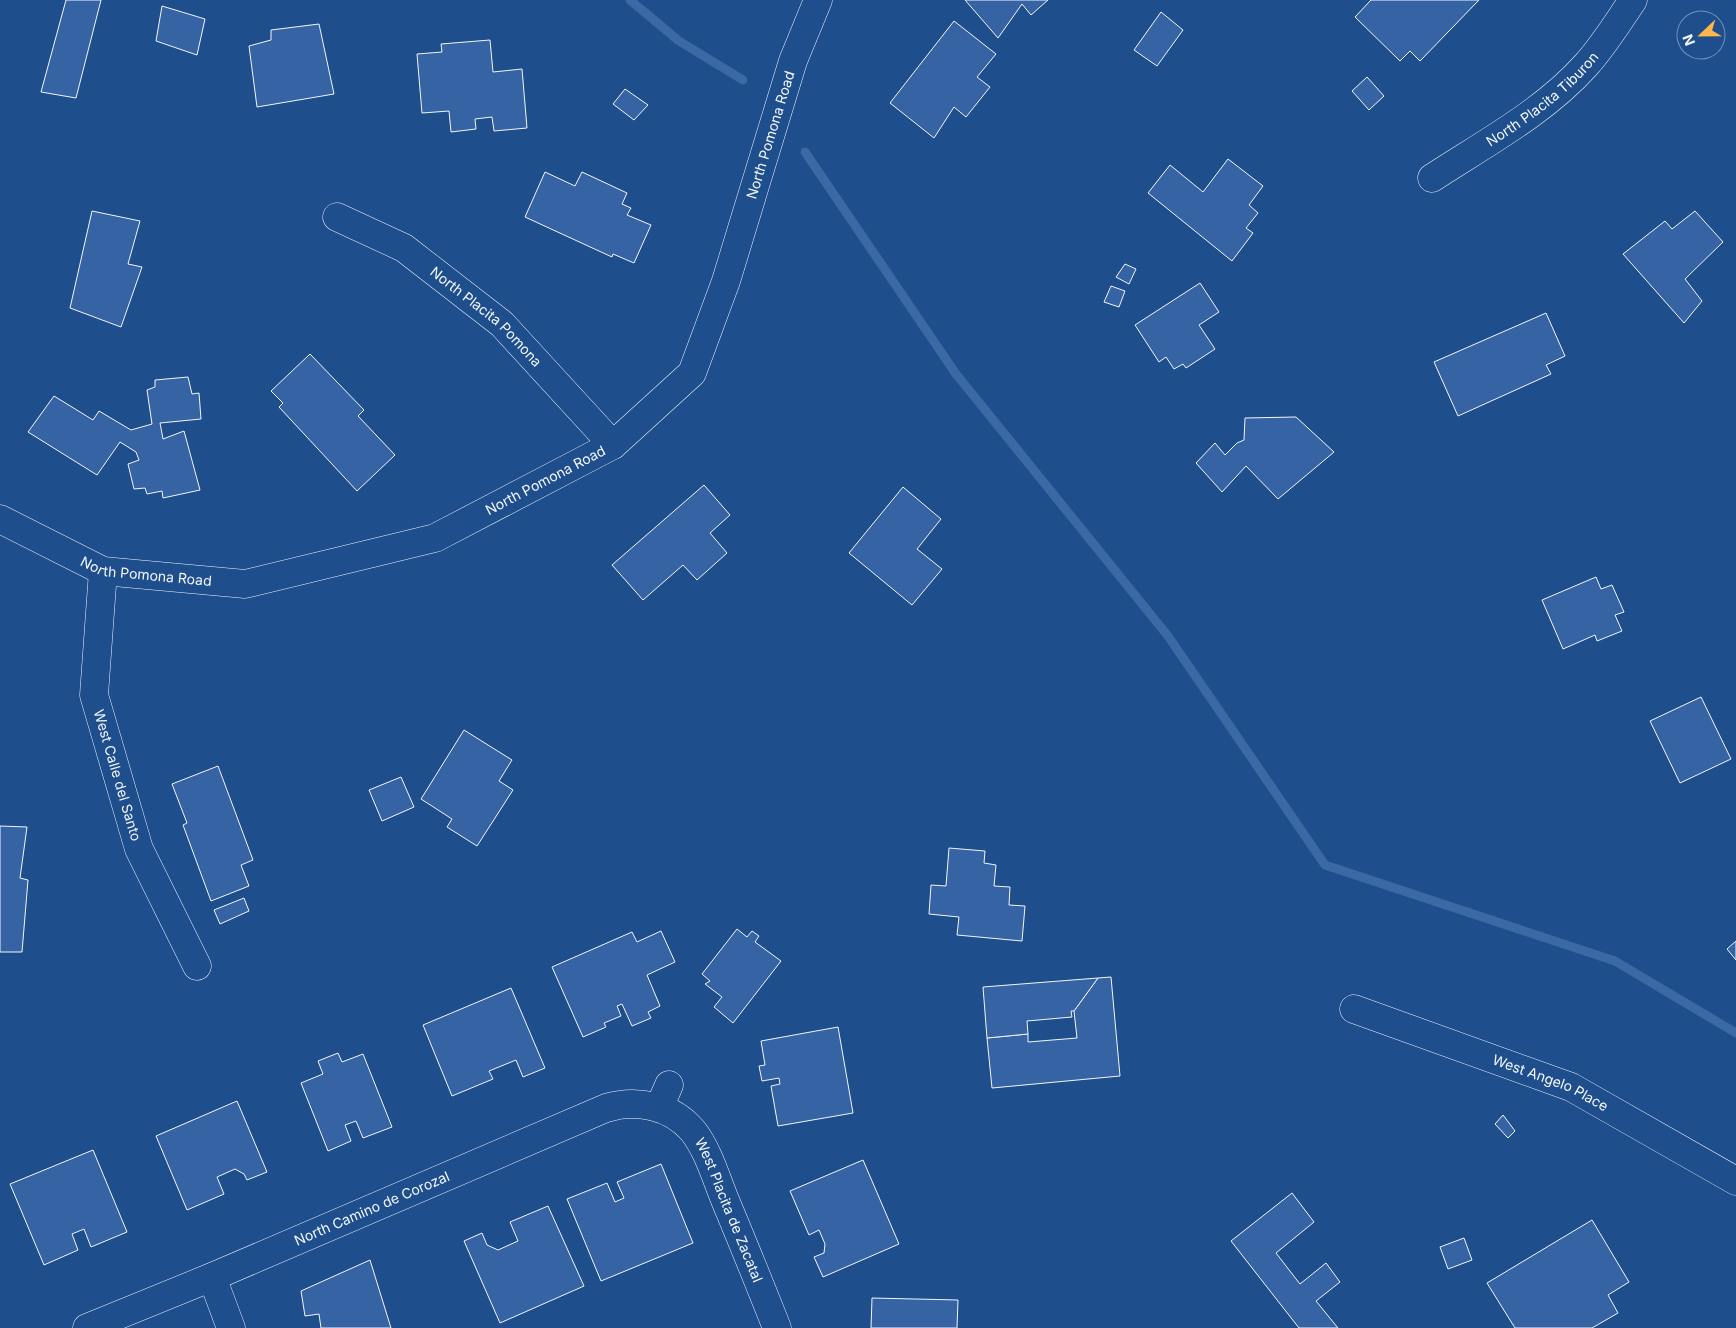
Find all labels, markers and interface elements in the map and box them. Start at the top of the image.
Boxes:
north arrow [1676,10,1726,60]
text: N [1679,32,1698,48]
street label: North Placita Tiburon [1483,48,1602,150]
street label: North Pomona Road [742,69,798,201]
street label: North Placita Pomona [427,263,546,370]
street label: North Pomona Road [482,442,608,518]
street label: North Pomona Road [78,552,213,589]
street label: West Calle del Santo [91,707,145,843]
street label: West Angelo Place [1491,1051,1611,1114]
street label: West Placita de Zacatal [692,1135,767,1284]
street label: North Camino de Corozal [292,1167,452,1249]

